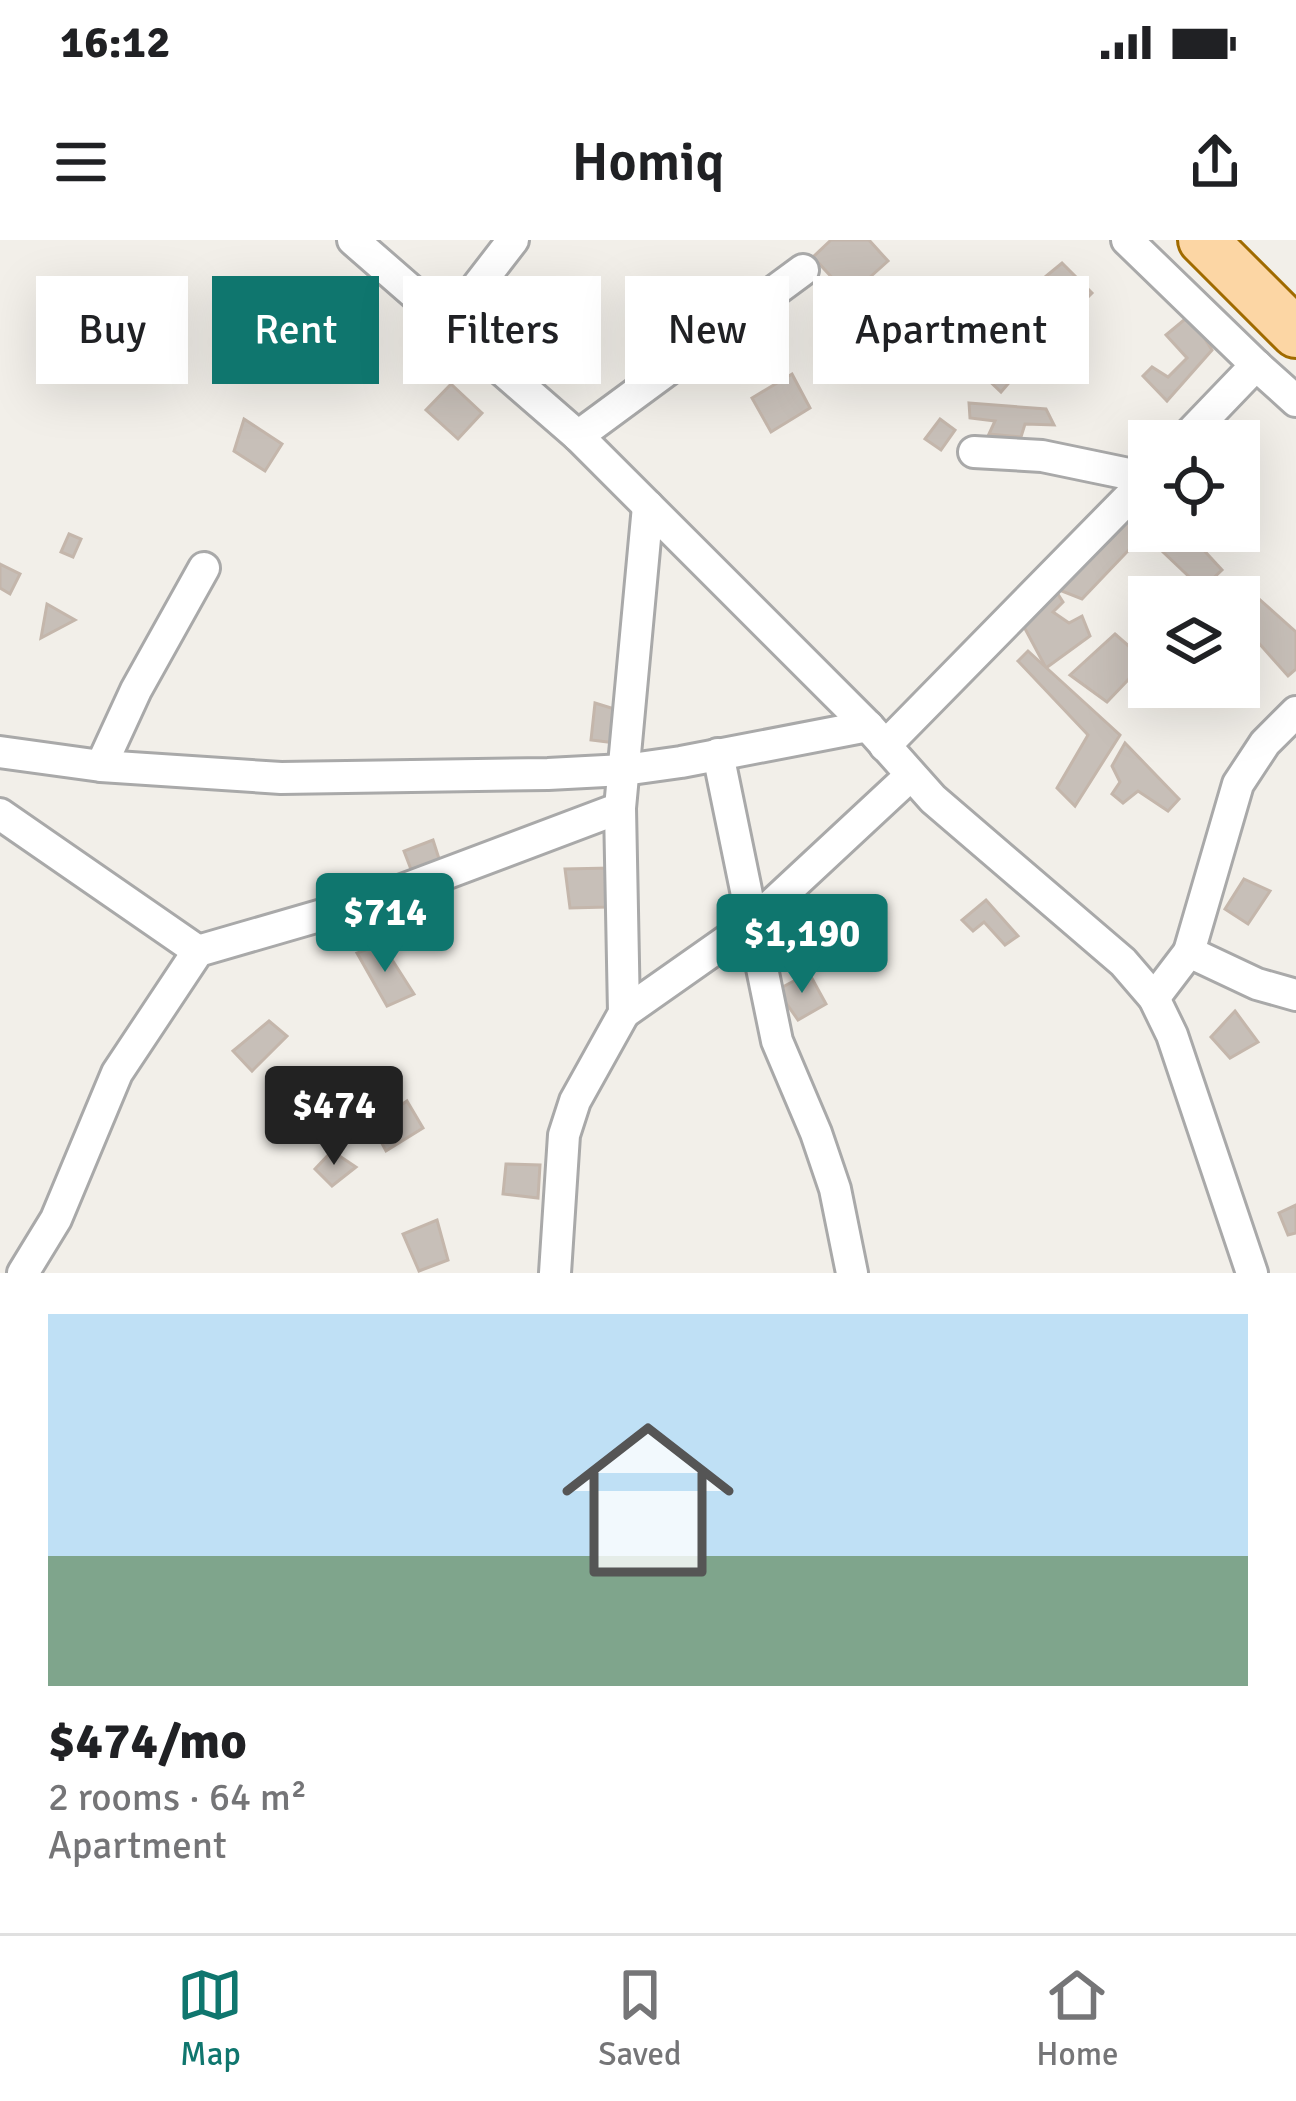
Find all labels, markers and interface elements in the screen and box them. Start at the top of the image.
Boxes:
text: 16:12 [60,15,170,70]
icon: menu [48,129,114,195]
text: Homiq [572,129,724,196]
icon: share [1182,129,1248,195]
chip: Buy [36,276,188,384]
chip: Rent [212,276,379,384]
chip: Filters [403,276,601,384]
chip: New [625,276,789,384]
chip: Apartment [813,276,1089,384]
map controls [1128,420,1260,708]
button: locate [1128,420,1260,552]
button: layers [1128,576,1260,708]
pin: $714 [314,873,456,975]
text: $714 [343,888,427,936]
pin: $1,190 [704,894,900,996]
text: $1,190 [744,909,860,957]
pin: $474 [263,1066,405,1168]
text: $474 [292,1081,376,1129]
icon: home [540,1392,756,1608]
text: $474/mo [48,1710,247,1773]
text: 2 rooms · 64 m² [48,1773,307,1821]
text: Apartment [48,1821,227,1869]
tab: Map [177,1962,243,2075]
tab: Saved [598,1962,681,2075]
tab: Home [1036,1962,1119,2075]

